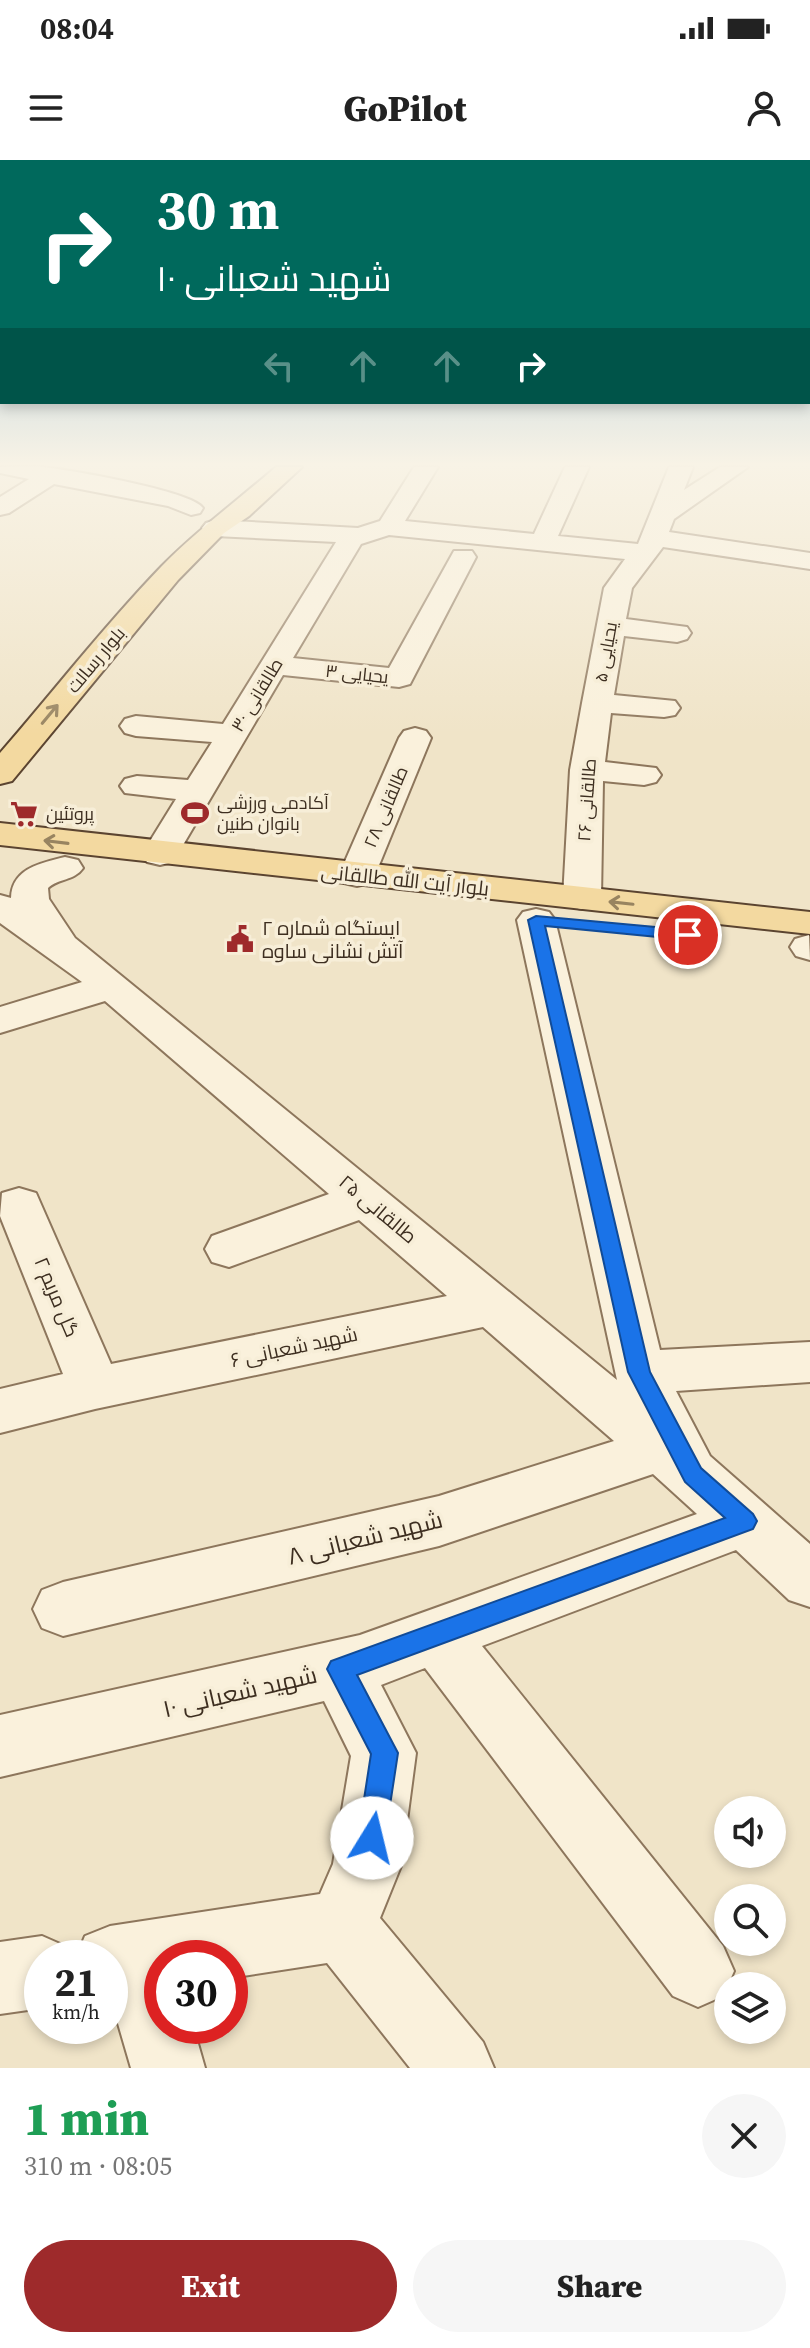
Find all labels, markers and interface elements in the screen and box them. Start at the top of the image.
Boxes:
text: 08:04 [40,8,114,49]
text: GoPilot [343,84,467,133]
icon: menu [24,86,68,130]
icon: person [742,86,786,130]
text: 30 m [156,171,279,248]
icon: right [24,192,128,296]
text: شهید شعبانی ۱۰ [156,254,392,303]
icon: left [257,344,301,388]
icon: ahead [341,344,385,388]
icon: ahead [425,344,469,388]
icon: right [509,344,553,388]
street label: یحیایی ۵ [588,620,623,684]
street label: بلوار رسالت [61,621,131,698]
street label: طالقانی ۳۰ [225,653,288,736]
street label: یحیایی ۳ [324,658,390,689]
one-way arrow [41,705,59,725]
street label: طالقانی ۲۶ [571,757,602,842]
street label: طالقانی ۲۸ [357,762,414,851]
place label: آکادمی ورزشی بانوان طنین [217,790,329,836]
sports icon: آکادمی ورزشی بانوان طنین [180,798,210,828]
supermarket icon: پروتئین [9,799,39,829]
place label: پروتئین [46,801,94,826]
one-way arrow [44,834,70,849]
street label: بلوار آیت الله طالقانی [319,857,491,903]
one-way arrow [608,895,635,910]
pin [654,901,722,969]
icon: arrive [666,913,710,957]
place label: ایستگاه شماره ۲ آتش نشانی ساوه [262,914,404,965]
public building icon: ایستگاه شماره ۲ آتش نشانی ساوه [225,924,255,954]
street label: طالقانی ۲۵ [333,1168,423,1250]
street label: گل مریم ۲ [28,1253,86,1341]
street label: شهید شعبانی ۶ [228,1320,360,1374]
street label: شهید شعبانی ۸ [284,1502,446,1573]
street label: شهید شعبانی ۱۰ [160,1658,320,1725]
position arrow [330,1796,414,1880]
map controls [714,1796,786,2044]
button: sound [714,1796,786,1868]
button: search [714,1884,786,1956]
speed limit sign: 30 [144,1940,248,2044]
text: 21 [54,1955,98,2009]
button: layers [714,1972,786,2044]
text: km/h [52,1998,100,2026]
text: 1 min [24,2085,149,2151]
button: close [702,2094,786,2178]
text: 310 m · 08:05 [24,2148,172,2184]
button: Exit [24,2240,397,2332]
button: Share [413,2240,786,2332]

